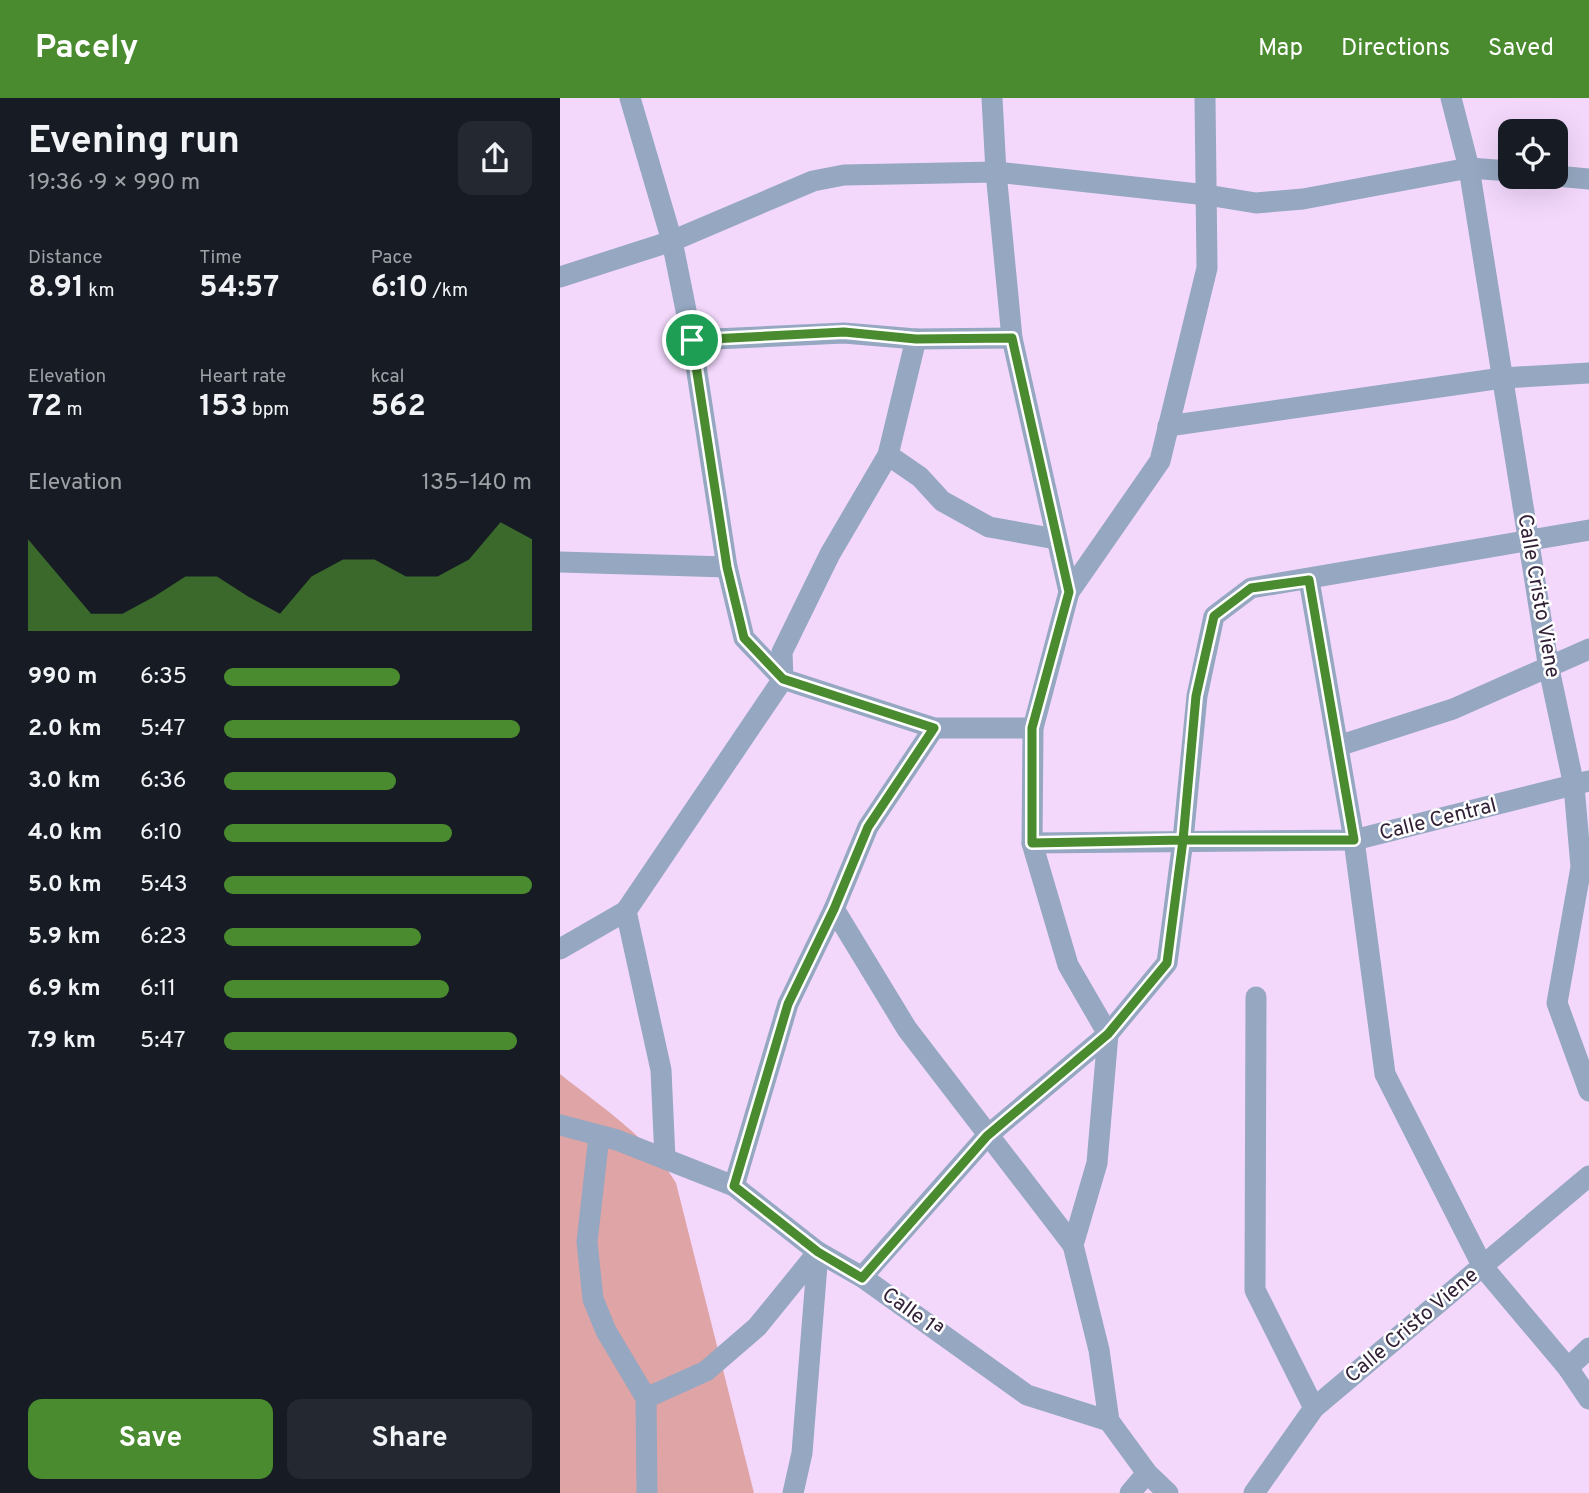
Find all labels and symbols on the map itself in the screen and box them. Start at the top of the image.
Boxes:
pin [662,310,722,370]
street label: Calle Cristo Viene [1510,512,1566,680]
street label: Calle Central [1377,792,1499,848]
street label: Calle Cristo Viene [1340,1262,1484,1390]
street label: Calle 1ª [876,1282,948,1344]

